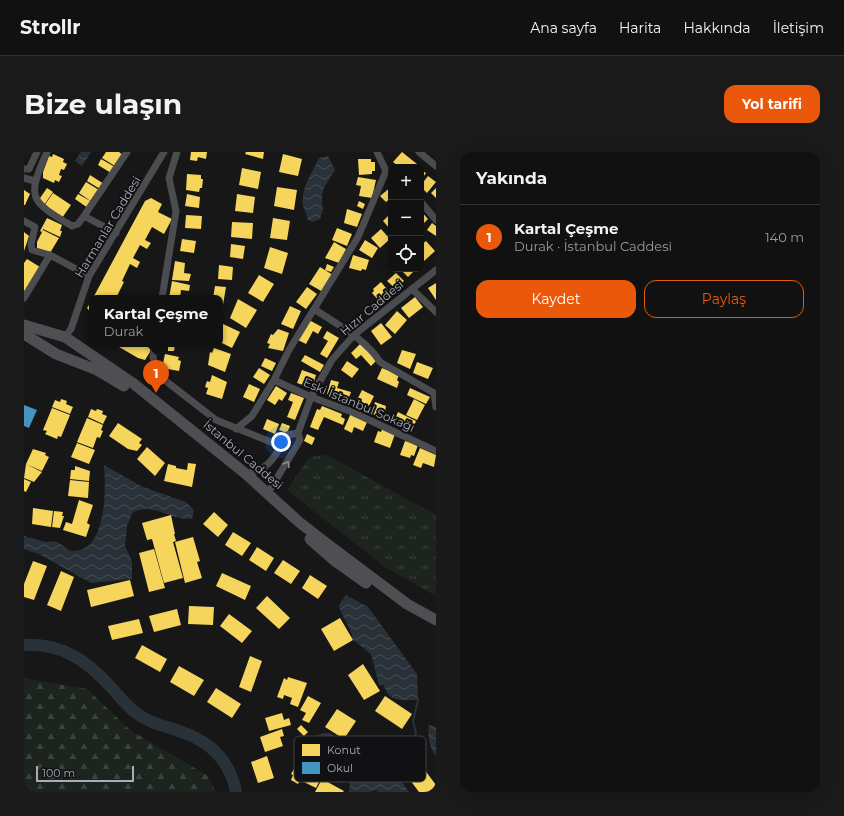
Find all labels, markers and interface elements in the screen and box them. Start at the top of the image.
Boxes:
text: Strollr [20,16,81,39]
text: Ana sayfa [530,19,597,37]
text: Harita [619,19,661,37]
text: Hakkında [683,19,751,37]
text: İletişim [773,19,824,37]
button: Yol tarifi [724,85,820,123]
text: Bize ulaşın [24,87,182,121]
map controls [388,164,424,272]
button: + [388,164,424,200]
text: Yakında [476,168,547,188]
street label: Harmanlar Caddesi [71,173,144,280]
button: − [388,200,424,236]
text: Kartal Çeşme [514,219,618,238]
text: 1 [486,229,492,245]
text: 140 m [765,229,804,245]
button: locate [388,236,424,272]
text: Durak · İstanbul Caddesi [514,238,672,254]
street label: Hızır Caddesi [337,277,407,339]
button: Kaydet [476,280,636,318]
button: Paylaş [644,280,804,318]
popup [89,295,223,347]
text: Kartal Çeşme [104,304,208,323]
text: Durak [104,323,143,339]
pin: 1 [143,360,169,393]
street label: Eski İstanbul Sokağı [301,374,417,435]
street label: İstanbul Caddesi [200,417,286,492]
your location [271,432,291,452]
one-way arrow [282,461,289,468]
legend [294,736,426,782]
text: Konut [327,743,361,757]
text: Okul [327,761,353,775]
scale bar [36,764,134,783]
text: 100 m [42,766,75,780]

